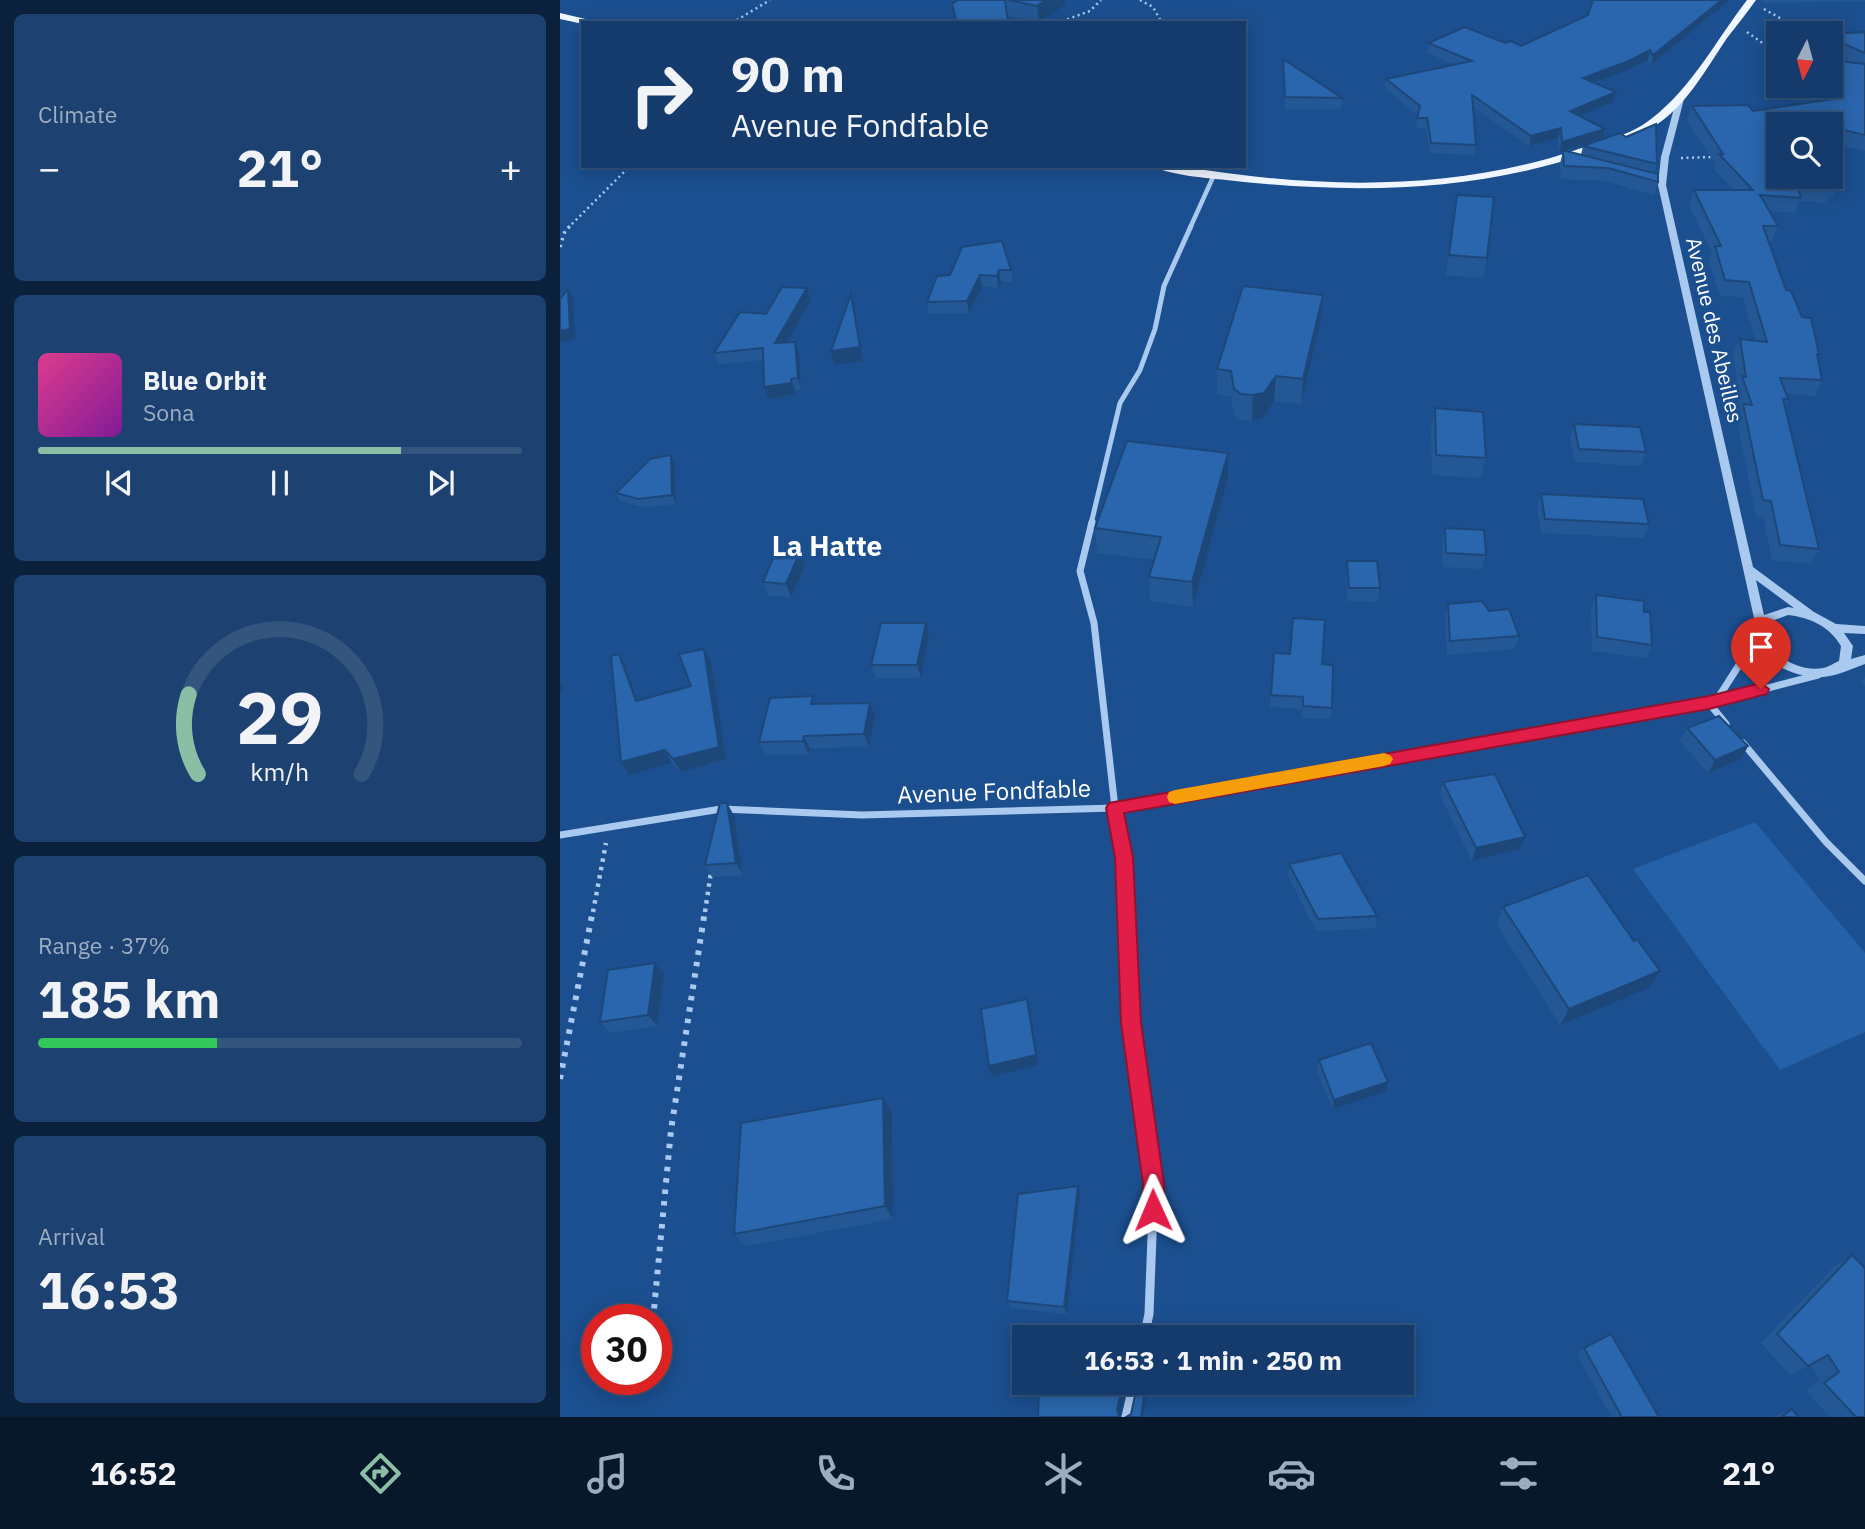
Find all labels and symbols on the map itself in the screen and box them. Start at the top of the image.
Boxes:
north arrow [1766,21,1843,98]
street label: Avenue des Abeilles [1680,234,1750,425]
district label: La Hatte [772,527,882,564]
pin [1731,617,1791,689]
street label: Avenue Fondfable [897,772,1091,810]
position arrow [1116,1173,1190,1247]
speed limit sign: 30 [581,1304,672,1395]

